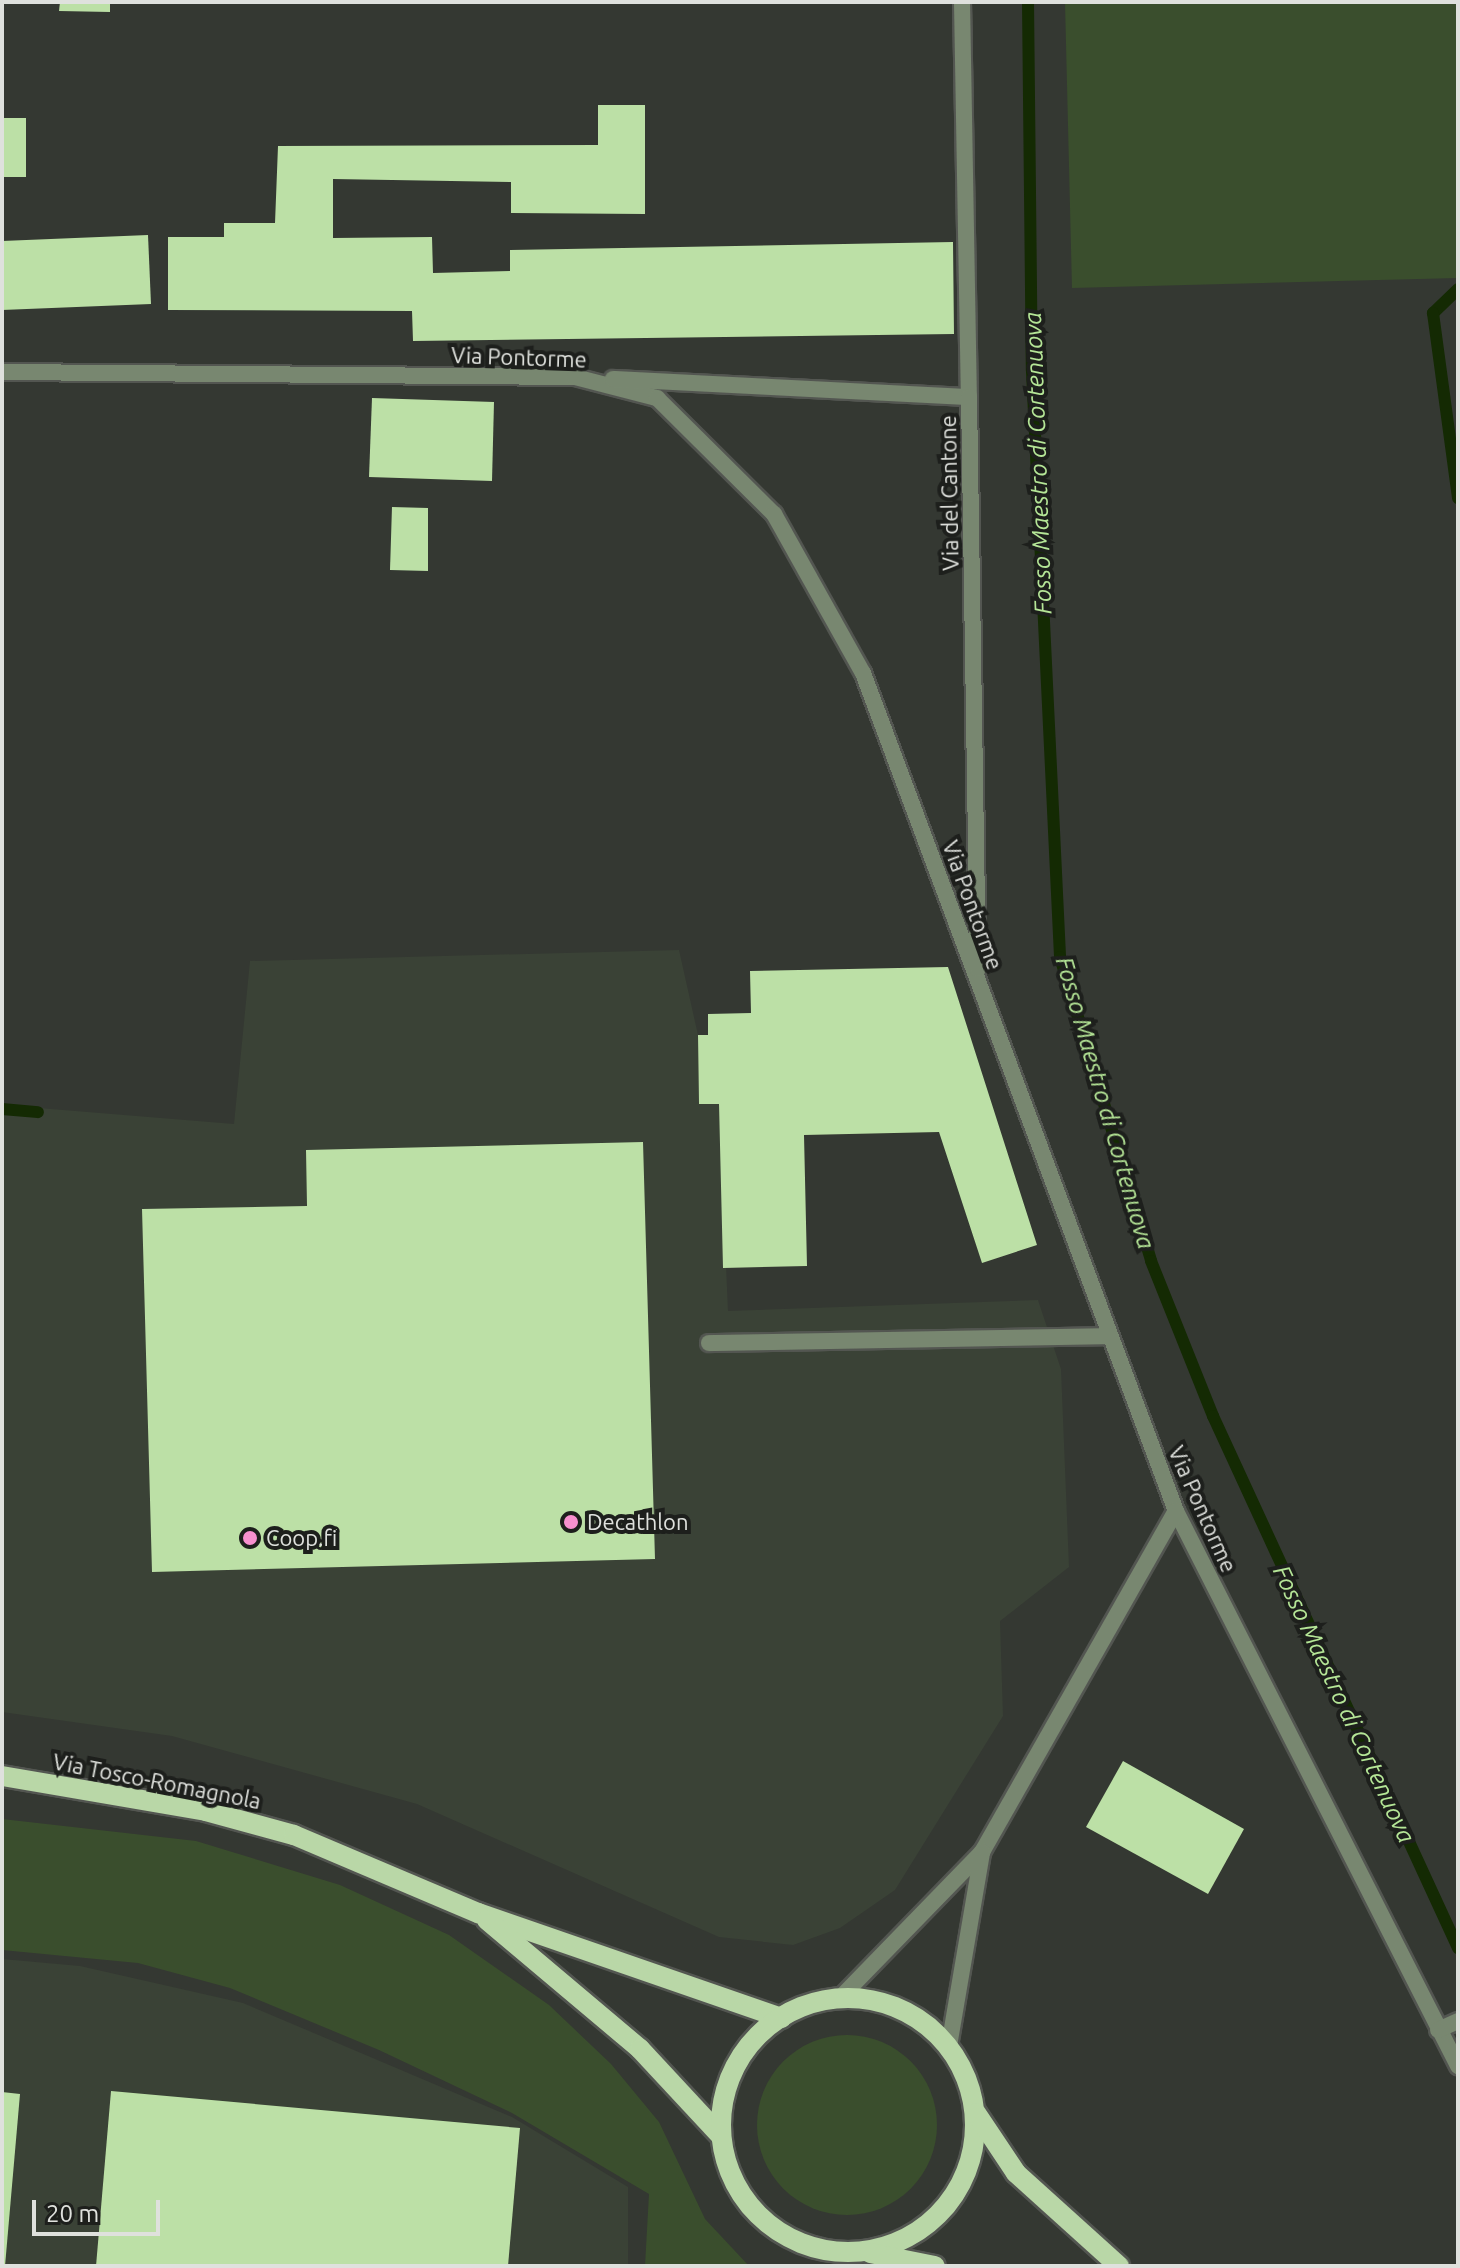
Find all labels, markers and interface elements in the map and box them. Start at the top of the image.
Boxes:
water label: Fosso Maestro di Cortenuova [1018,311,1058,615]
street label: Via Pontorme [451,341,587,373]
street label: Via del Cantone [934,415,964,571]
street label: Via Pontorme [937,837,1009,973]
water label: Fosso Maestro di Cortenuova [1049,954,1161,1252]
street label: Via Pontorme [1163,1442,1243,1576]
place label: Decathlon [587,1509,689,1535]
marker: Decathlon [562,1513,580,1531]
place label: Coop.fi [266,1525,337,1551]
marker: Coop.fi [241,1529,259,1547]
water label: Fosso Maestro di Cortenuova [1267,1561,1421,1847]
street label: Via Tosco-Romagnola [51,1748,263,1814]
scale bar [36,2184,164,2234]
text: 20 m [46,2200,99,2227]

